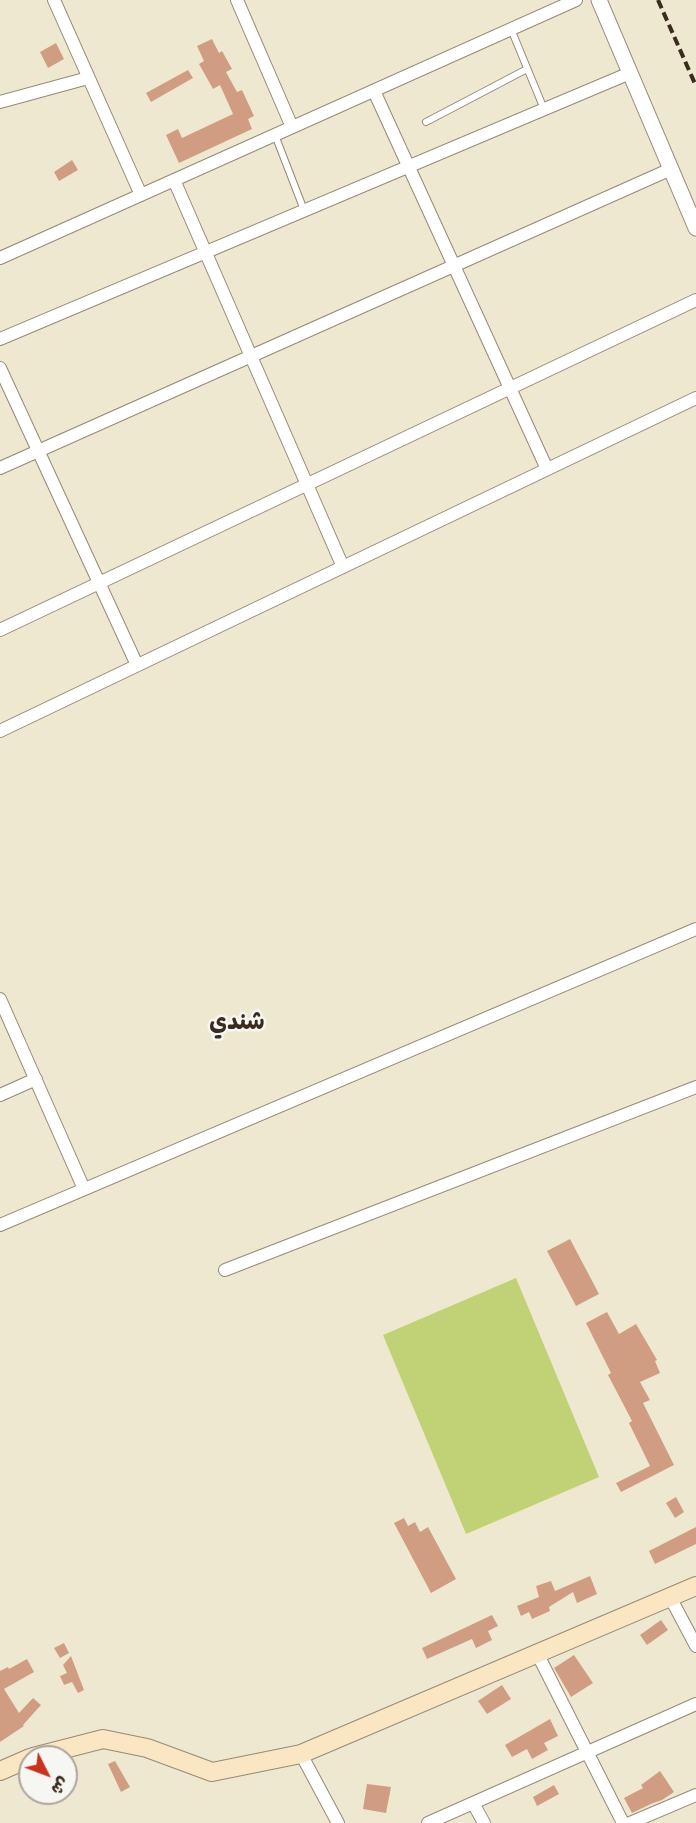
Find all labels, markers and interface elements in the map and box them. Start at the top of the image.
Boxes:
district label: شندي [209,1009,265,1037]
north arrow [18,1745,78,1805]
text: ش [47,1772,73,1799]

